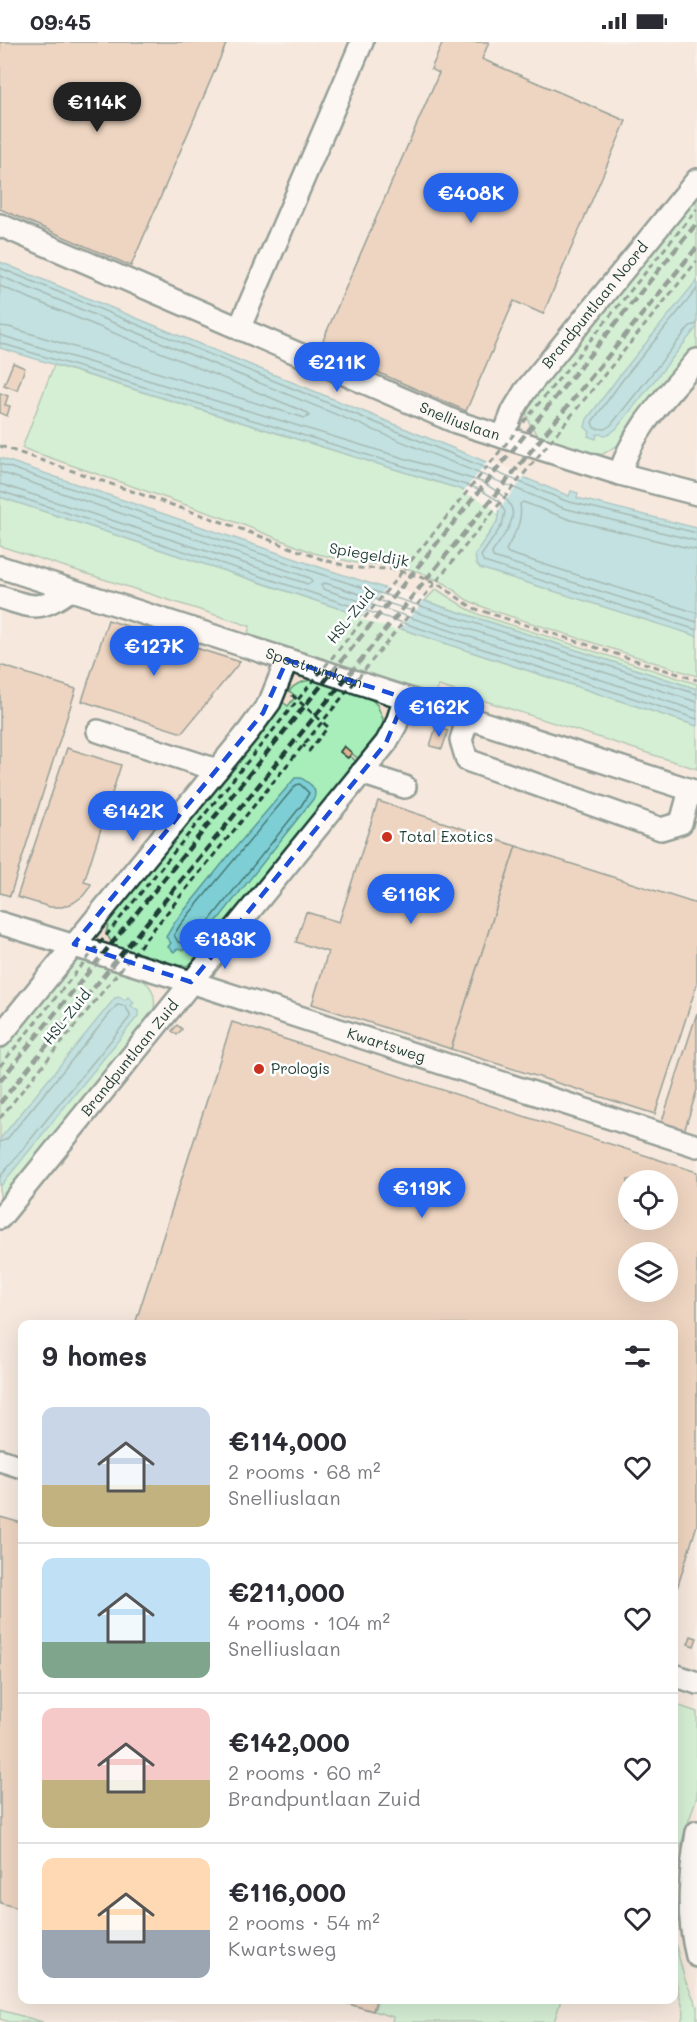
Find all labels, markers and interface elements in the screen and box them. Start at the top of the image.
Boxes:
text: 09:45 [30,7,91,36]
pin: €114K [55,82,139,133]
text: €114K [67,88,127,114]
pin: €408K [429,173,513,224]
text: €408K [437,179,505,205]
street label: Brandpuntlaan Noord [537,237,652,372]
pin: €211K [295,342,379,393]
text: €211K [308,348,366,374]
street label: Snelliuslaan [417,396,503,444]
street label: Spiegeldijk [328,537,411,571]
street label: HSL-Zuid [322,584,379,647]
pin: €127K [112,626,196,677]
text: €127K [124,632,184,658]
street label: Spectrumlaan [263,642,365,692]
pin: €162K [397,687,481,738]
text: €162K [408,693,470,719]
pin: €142K [91,791,175,842]
text: €142K [102,797,164,823]
place label: Total Exotics [399,826,493,846]
marker: Total Exotics [380,830,394,844]
pin: €116K [369,874,453,925]
text: €116K [381,880,441,906]
pin: €183K [183,919,267,970]
text: €183K [194,925,256,951]
street label: HSL-Zuid [38,985,95,1048]
street label: Brandpuntlaan Zuid [76,995,182,1120]
street label: Kwartsweg [345,1022,428,1066]
place label: Prologis [271,1058,330,1078]
marker: Prologis [252,1062,266,1076]
pin: €119K [380,1168,464,1219]
map controls [618,1170,678,1302]
button: locate [618,1170,678,1230]
text: €119K [392,1174,452,1200]
button: layers [618,1242,678,1302]
text: 9 homes [42,1339,147,1373]
icon: filters [621,1340,654,1373]
text: €114,000 [228,1424,347,1458]
icon: home [90,1431,162,1503]
icon: heart [621,1451,654,1484]
text: 2 rooms · 68 m² [228,1458,381,1484]
text: Snelliuslaan [228,1484,341,1510]
text: €211,000 [228,1575,345,1609]
icon: home [90,1582,162,1654]
icon: heart [621,1602,654,1635]
text: 4 rooms · 104 m² [228,1609,390,1635]
text: Snelliuslaan [228,1635,341,1661]
text: €142,000 [228,1725,350,1759]
icon: home [90,1732,162,1804]
icon: heart [621,1752,654,1785]
text: 2 rooms · 60 m² [228,1759,381,1785]
text: Brandpuntlaan Zuid [228,1785,420,1811]
text: €116,000 [228,1875,346,1909]
icon: home [90,1882,162,1954]
icon: heart [621,1902,654,1935]
text: 2 rooms · 54 m² [228,1909,380,1935]
text: Kwartsweg [228,1935,336,1961]

